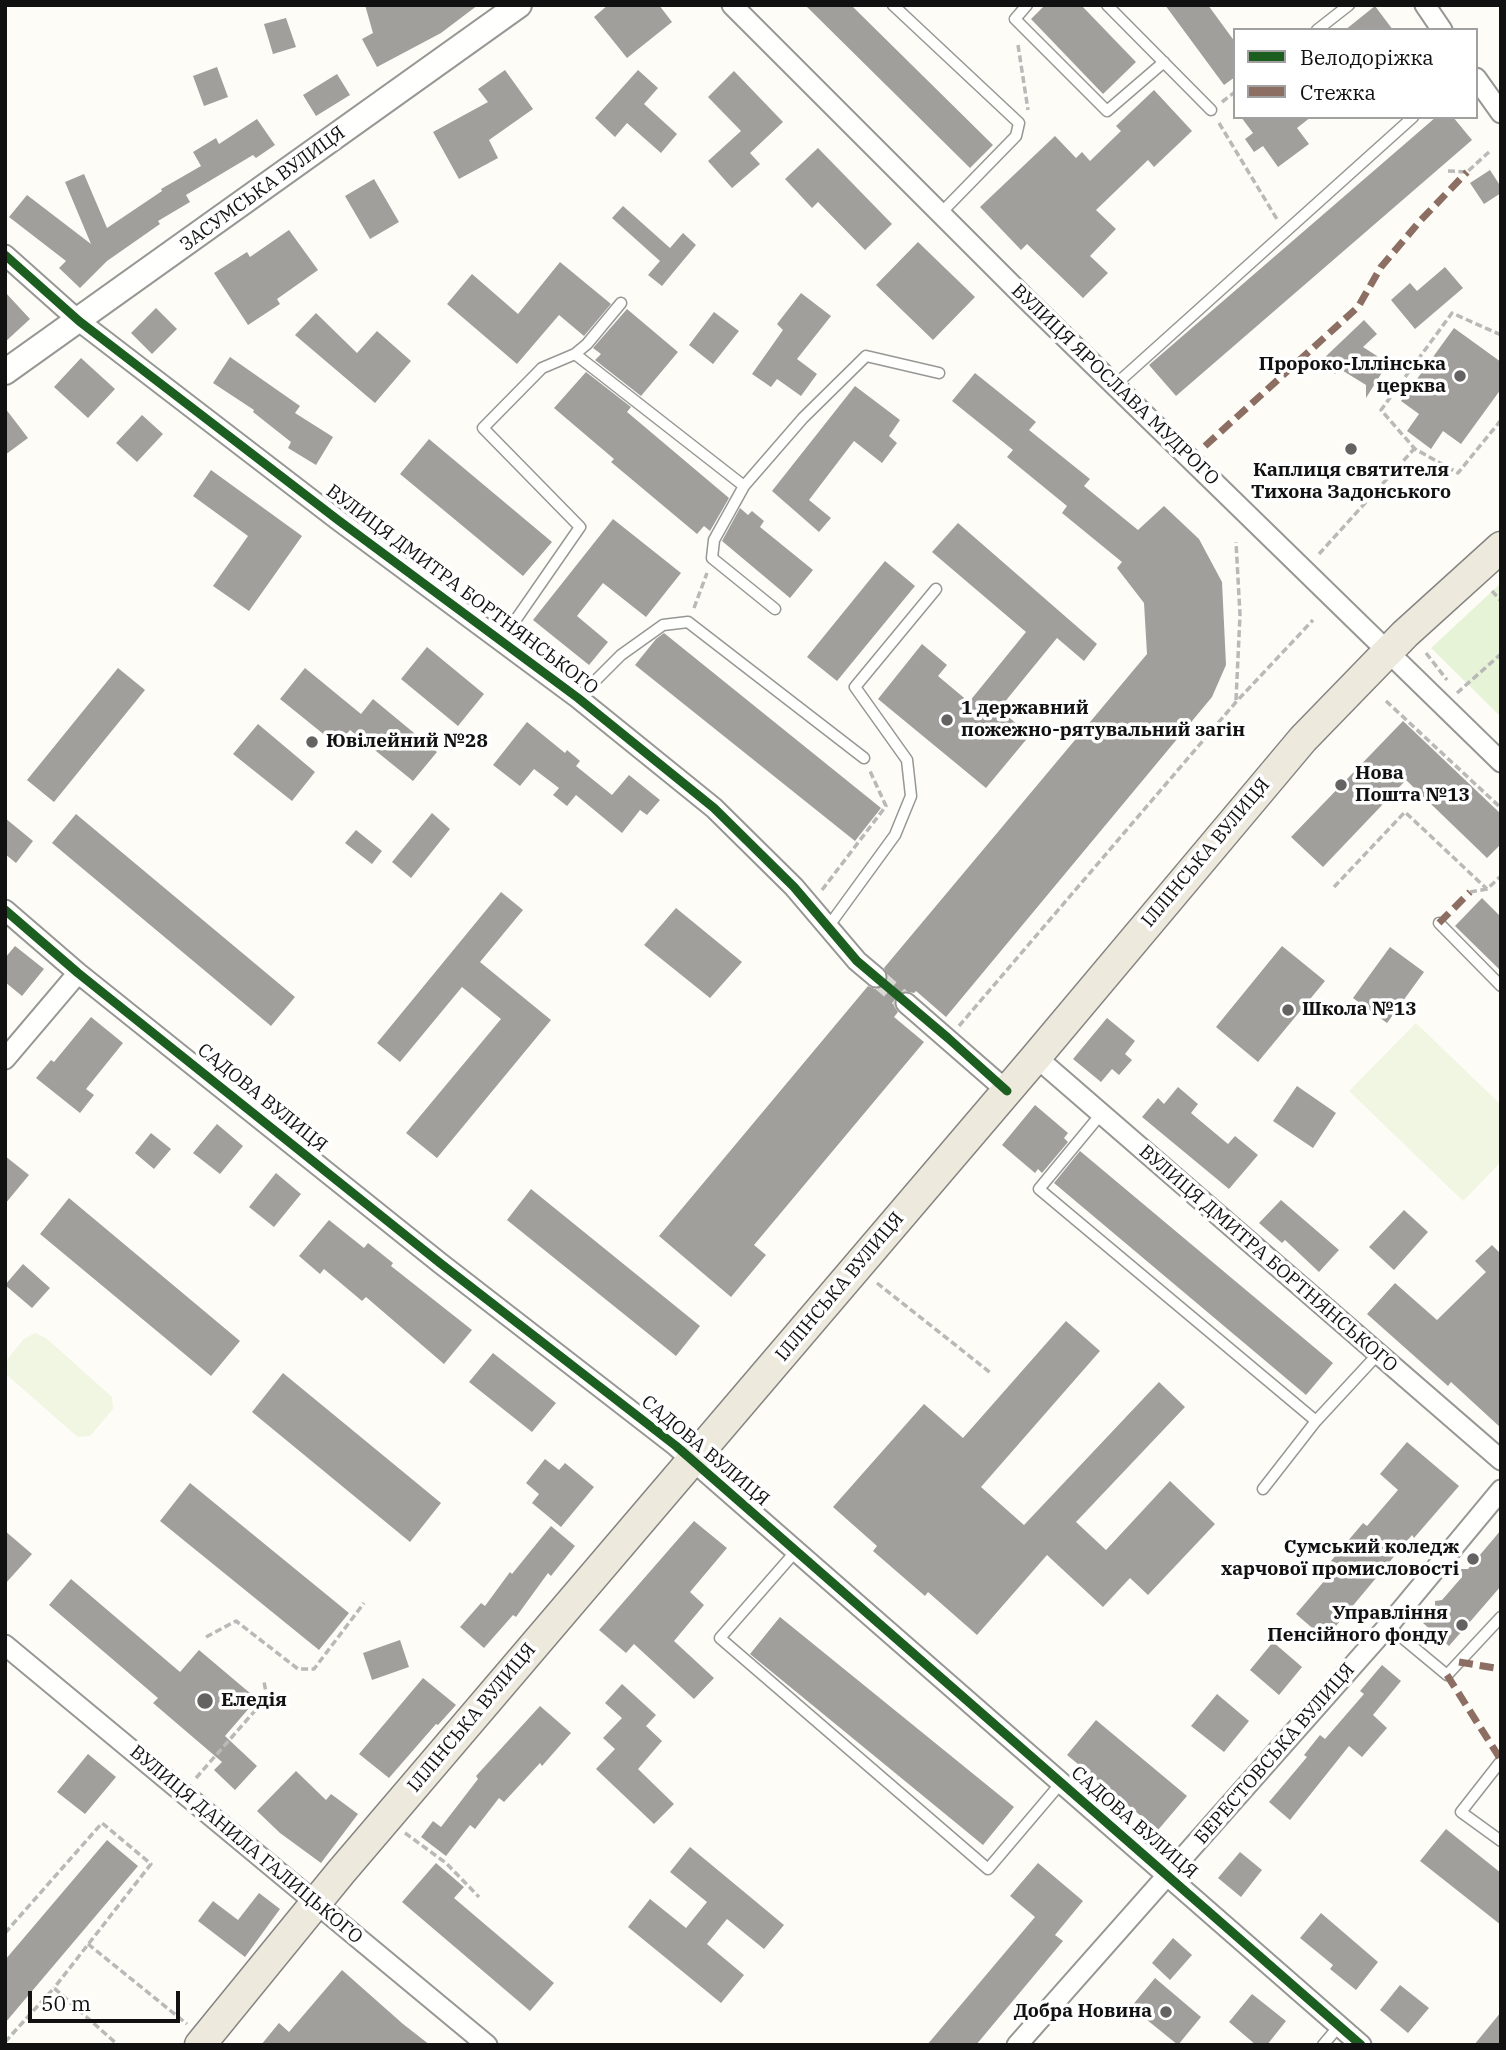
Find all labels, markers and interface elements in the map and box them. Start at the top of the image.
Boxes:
legend [1233,28,1478,119]
text: Велодоріжка [1300,43,1434,71]
text: Стежка [1300,78,1376,106]
street label: ЗАСУМСЬКА ВУЛИЦЯ [176,122,350,256]
street label: ВУЛИЦЯ ЯРОСЛАВА МУДРОГО [1006,280,1224,490]
place label: Пророко-Іллінська церква [1259,354,1446,398]
marker: Пророко-Іллінська церква [1452,368,1468,384]
marker: Каплиця святителя Тихона Задонського [1343,441,1359,457]
place label: Каплиця святителя Тихона Задонського [1251,460,1451,504]
street label: ВУЛИЦЯ ДМИТРА БОРТНЯНСЬКОГО [321,480,603,700]
place label: 1 державний пожежно-рятувальний загін [961,698,1245,742]
marker: 1 державний пожежно-рятувальний загін [939,712,955,728]
place label: Ювілейний №28 [326,731,488,753]
marker: Ювілейний №28 [304,734,320,750]
place label: Нова Пошта №13 [1355,763,1470,807]
street label: ІЛЛІНСЬКА ВУЛИЦЯ [1137,774,1275,932]
marker: Нова Пошта №13 [1333,777,1349,793]
place label: Школа №13 [1302,999,1417,1021]
marker: Школа №13 [1280,1002,1296,1018]
street label: САДОВА ВУЛИЦЯ [193,1039,331,1157]
street label: ВУЛИЦЯ ДМИТРА БОРТНЯНСЬКОГО [1134,1140,1402,1378]
street label: ІЛЛІНСЬКА ВУЛИЦЯ [771,1208,909,1366]
street label: САДОВА ВУЛИЦЯ [636,1391,774,1511]
place label: Сумський коледж харчової промисловості [1221,1537,1459,1581]
marker: Сумський коледж харчової промисловості [1465,1551,1481,1567]
place label: Управління Пенсійного фонду [1267,1603,1448,1647]
marker: Управління Пенсійного фонду [1454,1617,1470,1633]
street label: ІЛЛІНСЬКА ВУЛИЦЯ [403,1639,541,1797]
street label: БЕРЕСТОВСЬКА ВУЛИЦЯ [1190,1659,1360,1849]
place label: Еледія [221,1690,287,1712]
marker: Еледія [195,1691,215,1711]
street label: ВУЛИЦЯ ДАНИЛА ГАЛИЦЬКОГО [125,1741,367,1949]
street label: САДОВА ВУЛИЦЯ [1066,1762,1202,1884]
scale bar [32,1976,184,2020]
text: 50 m [41,1989,91,2017]
place label: Добра Новина [1014,2001,1152,2023]
marker: Добра Новина [1158,2004,1174,2020]

